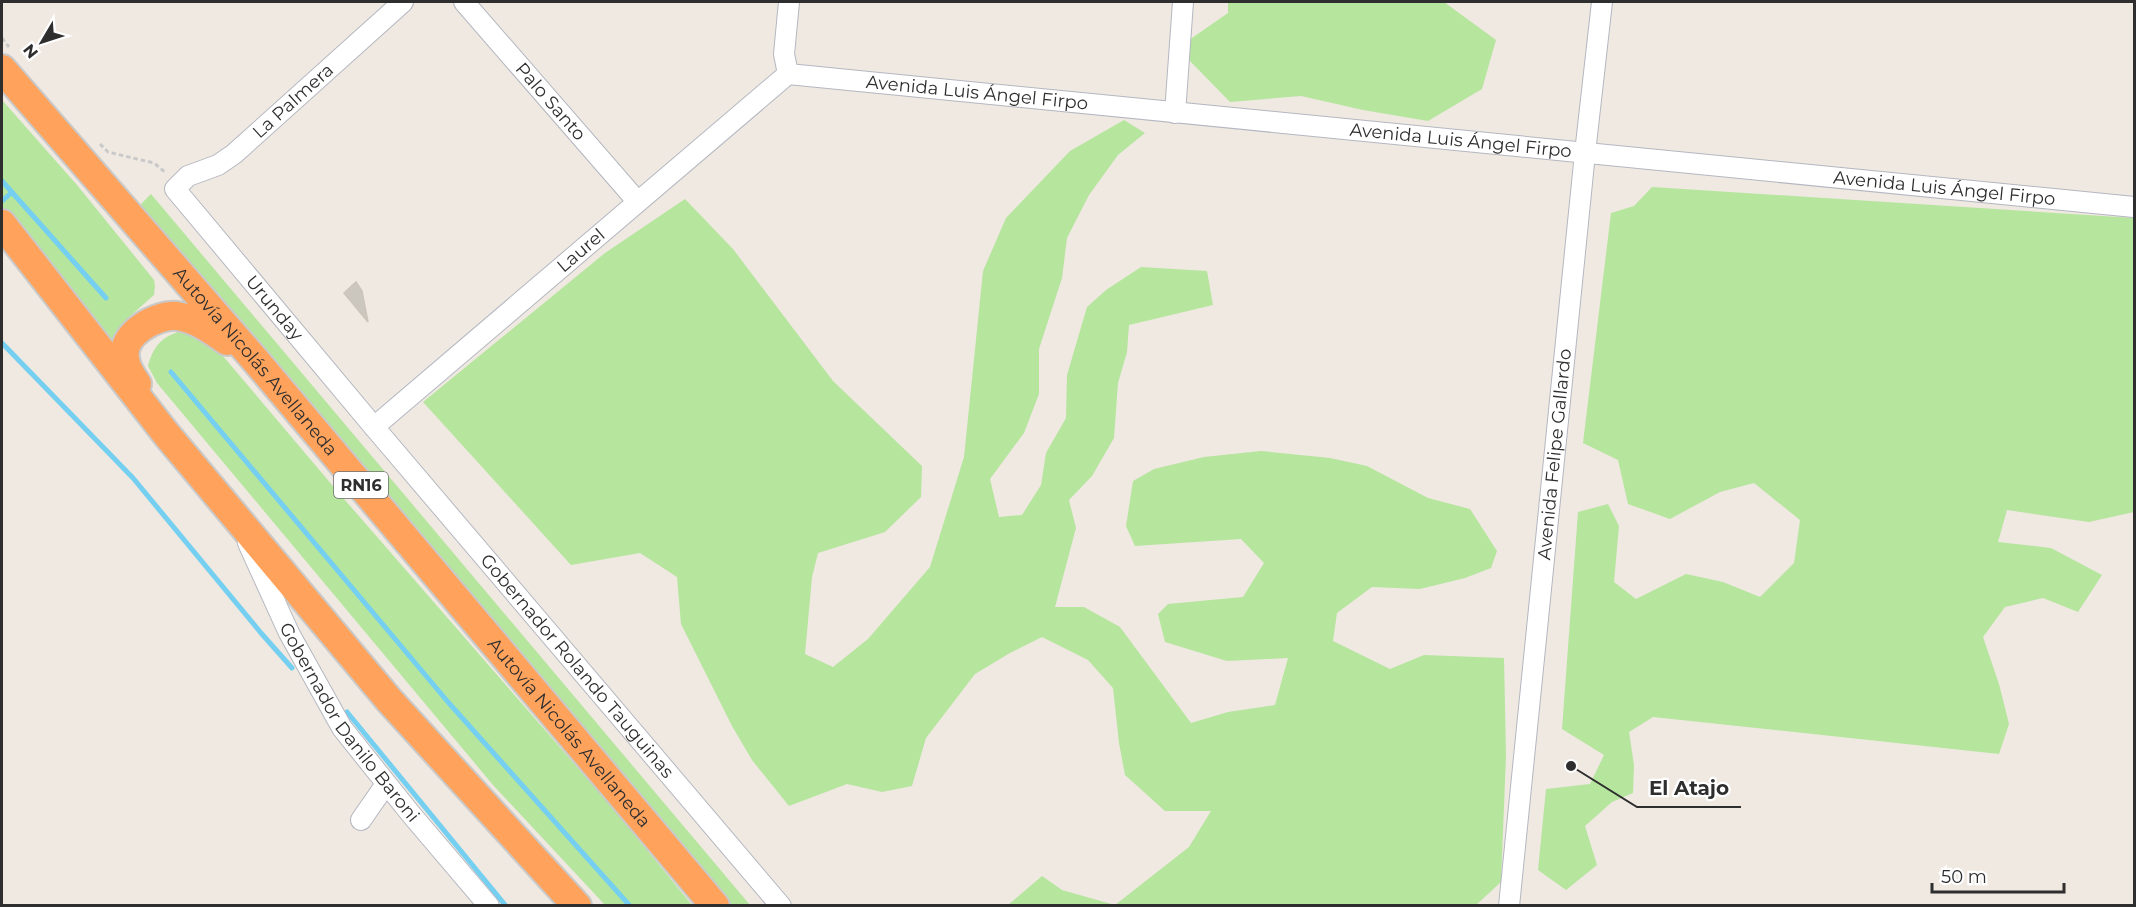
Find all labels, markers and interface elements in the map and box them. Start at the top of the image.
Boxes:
north arrow [12,12,72,72]
text: N [19,40,42,62]
street label: Palo Santo [511,58,590,145]
street label: La Palmera [248,59,338,143]
street label: Avenida Luis Ángel Firpo [865,71,1089,115]
street label: Avenida Luis Ángel Firpo [1349,119,1573,162]
street label: Avenida Luis Ángel Firpo [1832,166,2056,210]
street label: Laurel [553,224,609,277]
street label: Autovía Nicolás Avellaneda [168,263,342,460]
street label: Urunday [241,271,308,345]
street label: Avenida Felipe Gallardo [1533,348,1576,561]
road number: RN16 [334,472,388,498]
street label: Gobernador Rolando Tauguinas [476,549,679,783]
street label: Gobernador Danilo Baroni [275,619,424,827]
street label: Autovía Nicolás Avellaneda [483,633,655,832]
callout: El Atajo [1637,769,1741,807]
text: El Atajo [1649,776,1729,800]
scale bar [1932,856,2064,894]
text: 50 m [1941,866,1987,888]

